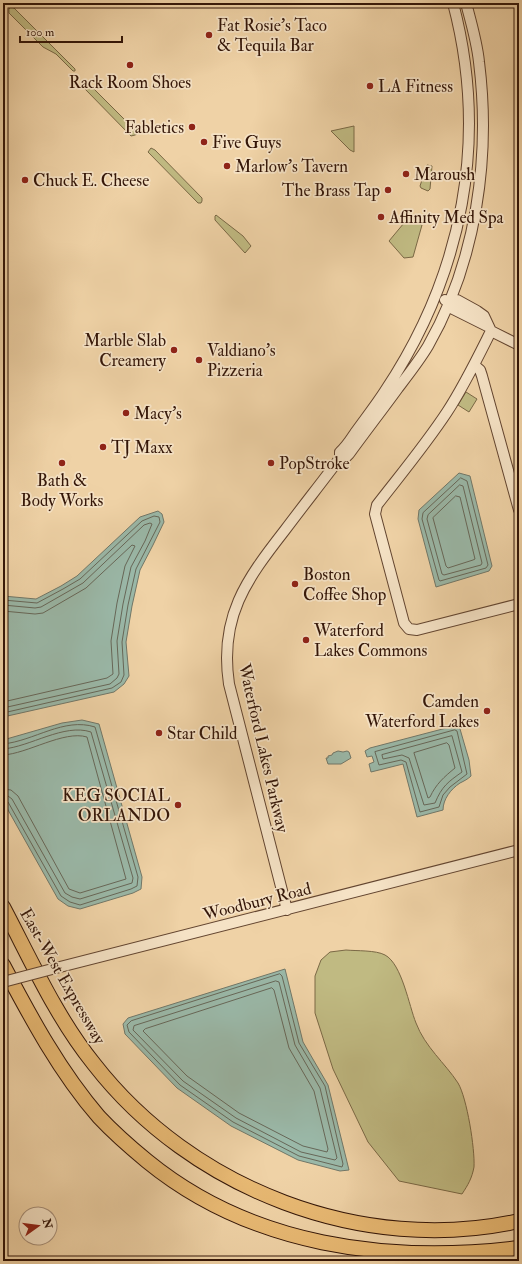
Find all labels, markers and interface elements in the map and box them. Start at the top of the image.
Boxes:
place label: Fat Rosie's Taco & Tequila Bar [217,15,327,56]
scale bar [20,18,122,44]
text: 100 m [26,25,55,40]
marker: Fat Rosie's Taco & Tequila Bar [204,30,214,40]
marker: Rack Room Shoes [125,60,135,70]
place label: Rack Room Shoes [69,72,191,93]
place label: LA Fitness [378,76,453,97]
marker: LA Fitness [365,81,375,91]
place label: Fabletics [125,117,184,138]
marker: Fabletics [187,122,197,132]
place label: Five Guys [212,132,281,154]
marker: Five Guys [199,137,209,147]
place label: Marlow's Tavern [235,156,348,177]
marker: Marlow's Tavern [222,161,232,171]
place label: Maroush [414,164,475,185]
marker: Maroush [401,169,411,179]
place label: Chuck E. Cheese [33,170,149,191]
marker: Chuck E. Cheese [20,175,30,185]
place label: The Brass Tap [282,180,380,202]
marker: The Brass Tap [383,185,393,195]
place label: Affinity Med Spa [388,207,505,229]
marker: Affinity Med Spa [376,212,386,222]
place label: Marble Slab Creamery [84,330,167,372]
place label: Valdiano's Pizzeria [207,340,276,381]
marker: Marble Slab Creamery [169,345,179,355]
marker: Valdiano's Pizzeria [194,355,204,365]
place label: Macy's [134,403,182,425]
marker: Macy's [121,408,131,418]
place label: TJ Maxx [111,437,173,459]
marker: TJ Maxx [98,442,108,452]
place label: PopStroke [279,453,350,475]
marker: Bath & Body Works [57,458,67,468]
marker: PopStroke [266,458,276,468]
place label: Bath & Body Works [21,470,104,512]
place label: Boston Coffee Shop [303,564,387,606]
marker: Boston Coffee Shop [290,579,300,589]
place label: Waterford Lakes Commons [313,620,428,661]
marker: Waterford Lakes Commons [301,635,311,645]
street label: Waterford Lakes Parkway [233,661,293,835]
place label: Camden Waterford Lakes [364,691,479,732]
marker: Camden Waterford Lakes [482,706,492,716]
place label: Star Child [167,723,238,744]
marker: Star Child [154,728,164,738]
place label: KEG SOCIAL ORLANDO [62,785,171,826]
marker: KEG SOCIAL ORLANDO [173,800,183,810]
street label: Woodbury Road [200,878,314,926]
street label: East-West Expressway [14,904,110,1049]
north arrow [18,1206,58,1246]
text: N [39,1216,55,1231]

